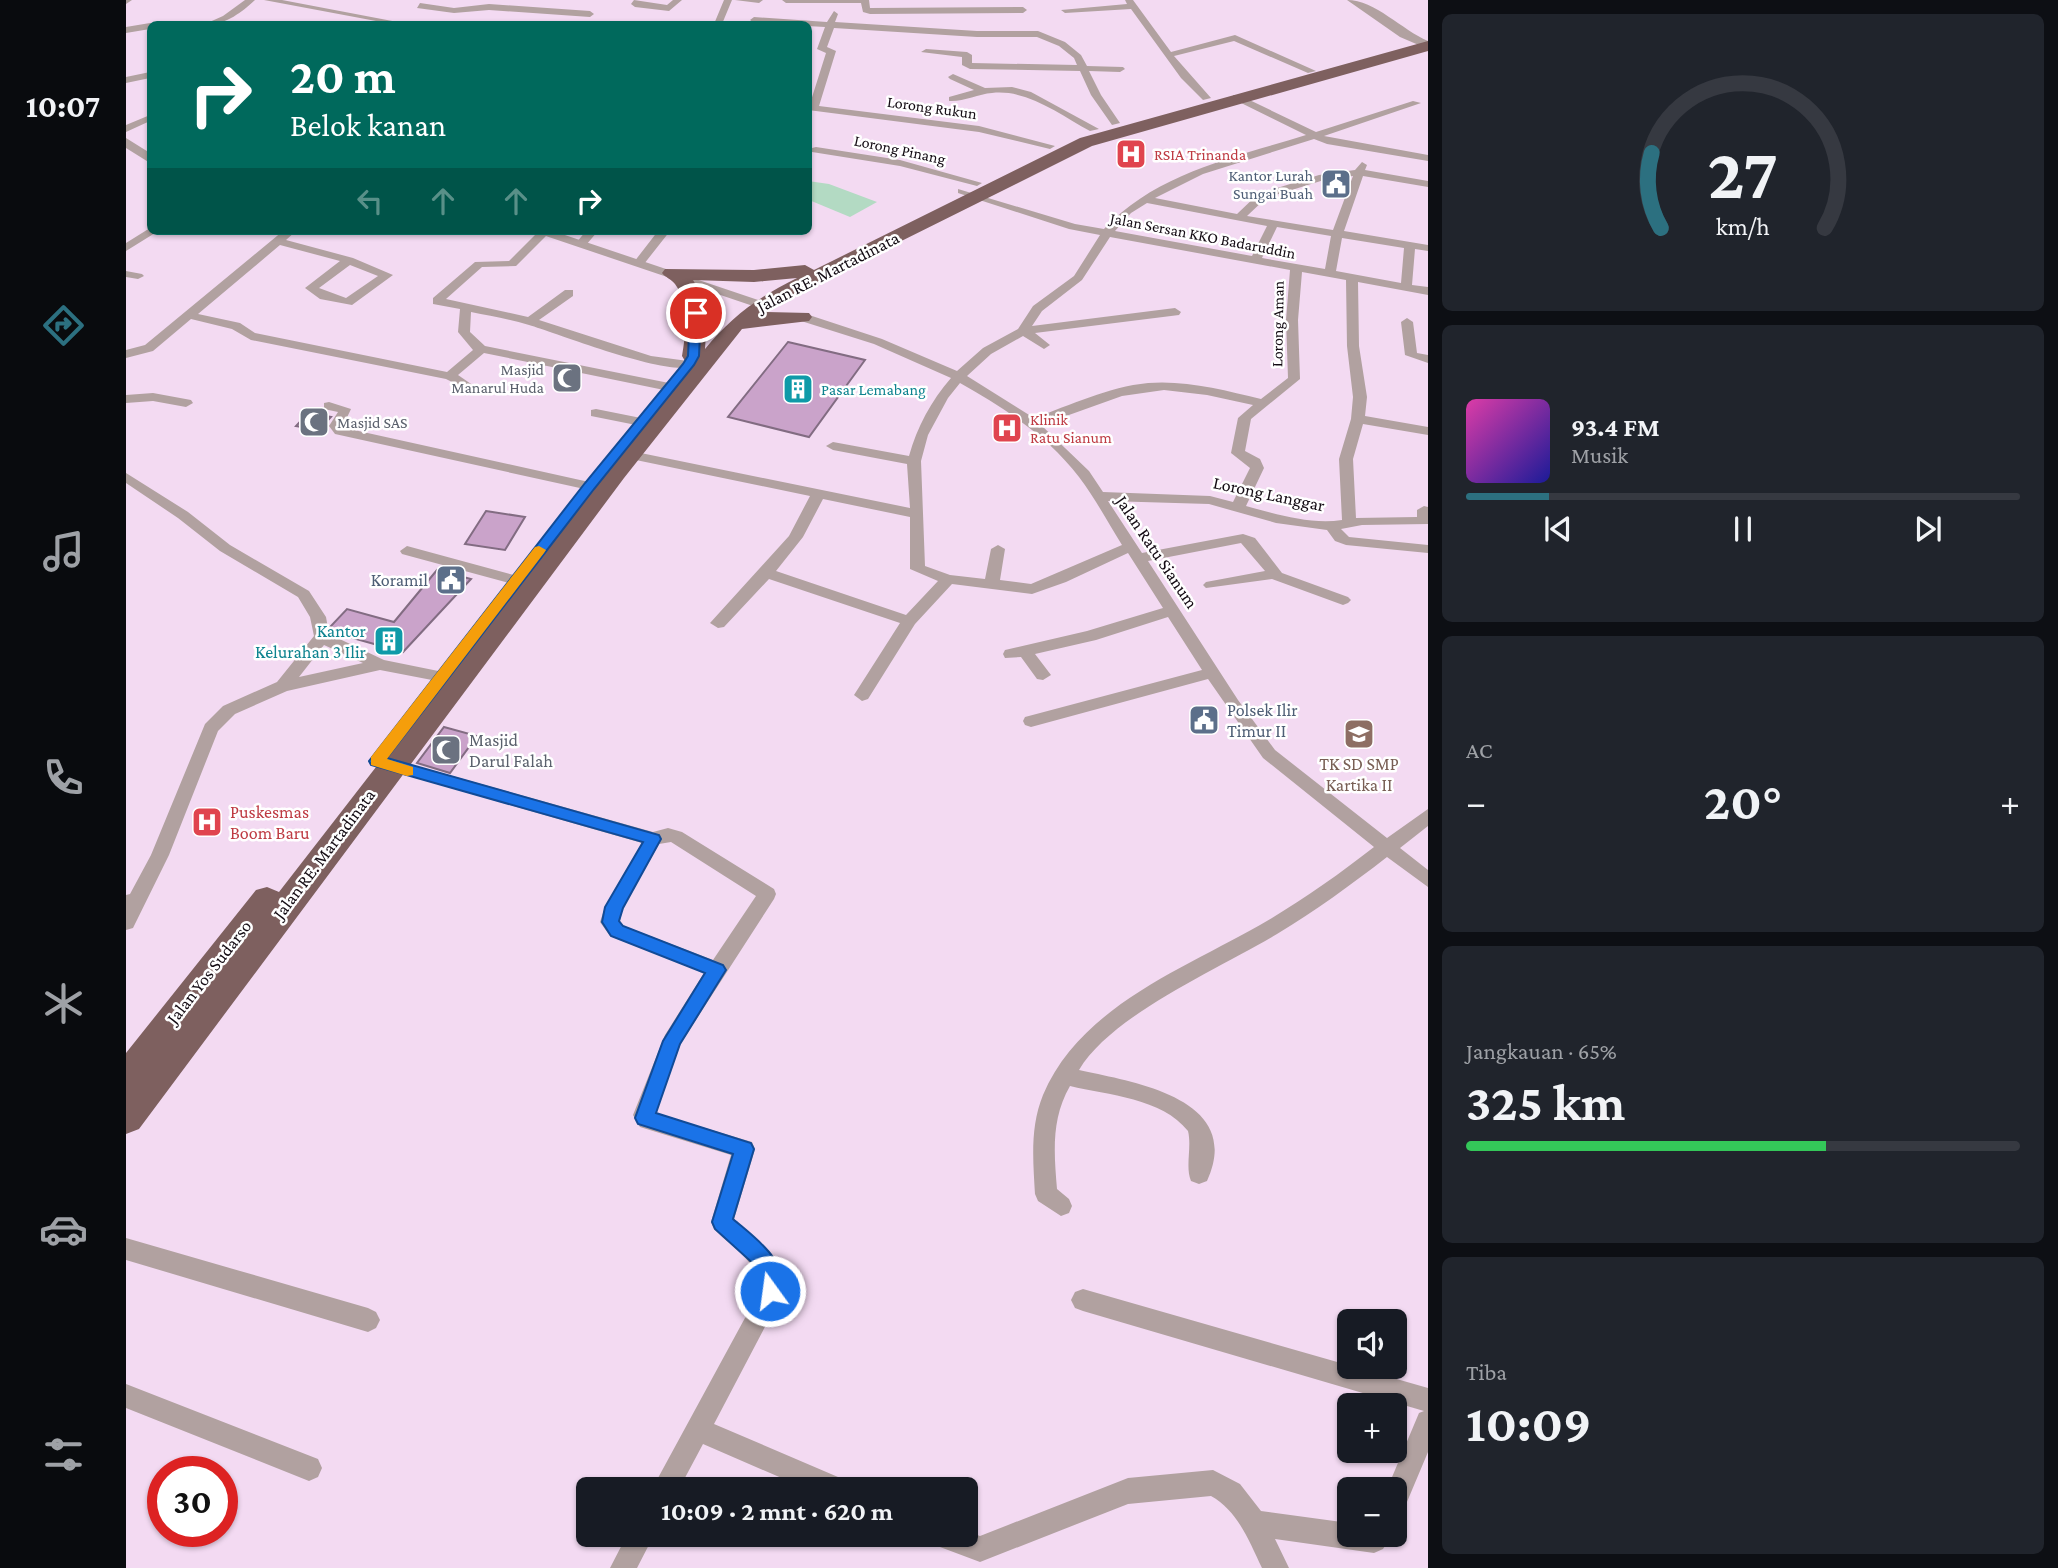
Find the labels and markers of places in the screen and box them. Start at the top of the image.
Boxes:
hospital icon: RSIA Trinanda [1114,137,1148,171]
place label: RSIA Trinanda [1154,146,1247,163]
place label: Kantor Lurah Sungai Buah [1228,167,1313,203]
public building icon: Kantor Lurah Sungai Buah [1319,167,1353,201]
pin [666,283,726,343]
place label: Masjid Manarul Huda [451,361,545,396]
mosque icon: Masjid Manarul Huda [550,361,584,395]
building icon: Pasar Lemabang [781,372,815,406]
place label: Pasar Lemabang [821,381,926,399]
mosque icon: Masjid SAS [297,405,331,439]
hospital icon: Klinik Ratu Sianum [990,411,1024,445]
place label: Klinik Ratu Sianum [1030,411,1112,446]
place label: Masjid SAS [337,414,408,432]
public building icon: Koramil [434,563,468,597]
place label: Koramil [371,570,428,590]
place label: Kantor Kelurahan 3 Ilir [255,621,367,662]
building icon: Kantor Kelurahan 3 Ilir [372,624,406,658]
place label: Polsek Ilir Timur II [1227,700,1298,741]
public building icon: Polsek Ilir Timur II [1187,703,1221,737]
school or university icon: TK SD SMP Kartika II [1342,717,1376,751]
place label: Masjid Darul Falah [469,730,553,771]
mosque icon: Masjid Darul Falah [429,733,463,767]
place label: TK SD SMP Kartika II [1319,754,1399,795]
place label: Puskesmas Boom Baru [230,802,310,843]
hospital icon: Puskesmas Boom Baru [190,805,224,839]

